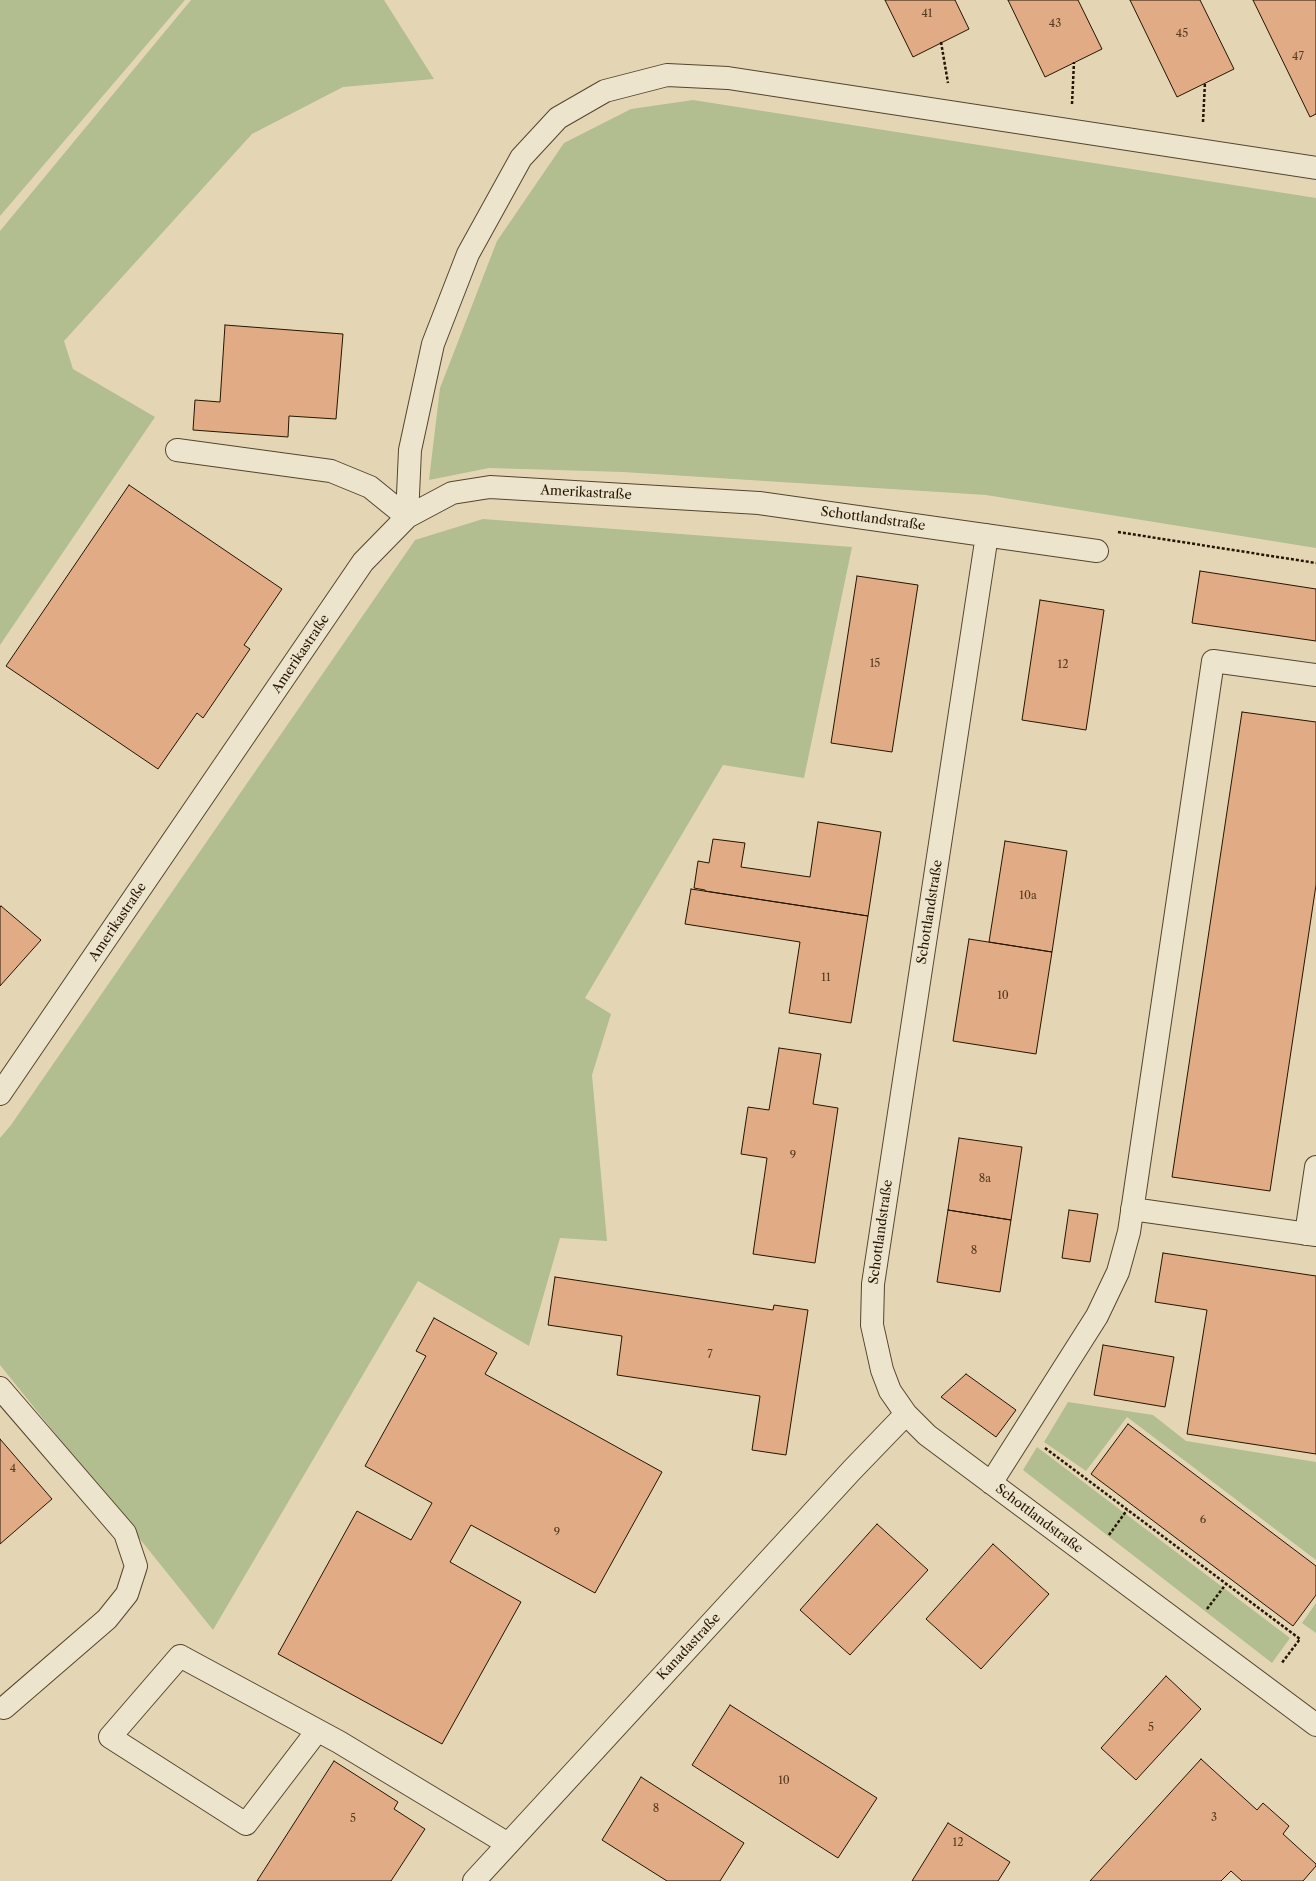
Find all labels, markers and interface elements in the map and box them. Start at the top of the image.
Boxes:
house number: 41 [922,7,932,21]
house number: 43 [1049,17,1061,31]
house number: 45 [1176,27,1188,41]
house number: 47 [1292,50,1304,64]
street label: Amerikastraße [540,483,632,503]
street label: Schottlandstraße [820,504,926,534]
street label: Amerikastraße [269,612,333,696]
house number: 15 [870,657,880,671]
house number: 12 [1058,658,1068,672]
street label: Schottlandstraße [914,859,946,965]
street label: Amerikastraße [86,880,150,964]
house number: 10a [1019,889,1037,903]
house number: 11 [821,971,831,985]
house number: 10 [997,989,1009,1003]
house number: 9 [790,1149,796,1163]
house number: 8a [979,1172,991,1186]
street label: Schottlandstraße [866,1179,896,1285]
house number: 8 [971,1244,977,1258]
house number: 7 [707,1348,713,1362]
house number: 4 [10,1462,16,1476]
street label: Schottlandstraße [992,1481,1086,1557]
house number: 6 [1200,1513,1206,1527]
house number: 9 [554,1526,560,1540]
street label: Kanadastraße [654,1610,724,1684]
house number: 5 [1148,1721,1154,1735]
house number: 10 [778,1774,790,1788]
house number: 8 [653,1802,659,1816]
house number: 3 [1211,1811,1217,1825]
house number: 5 [350,1812,356,1826]
house number: 12 [953,1836,963,1850]

